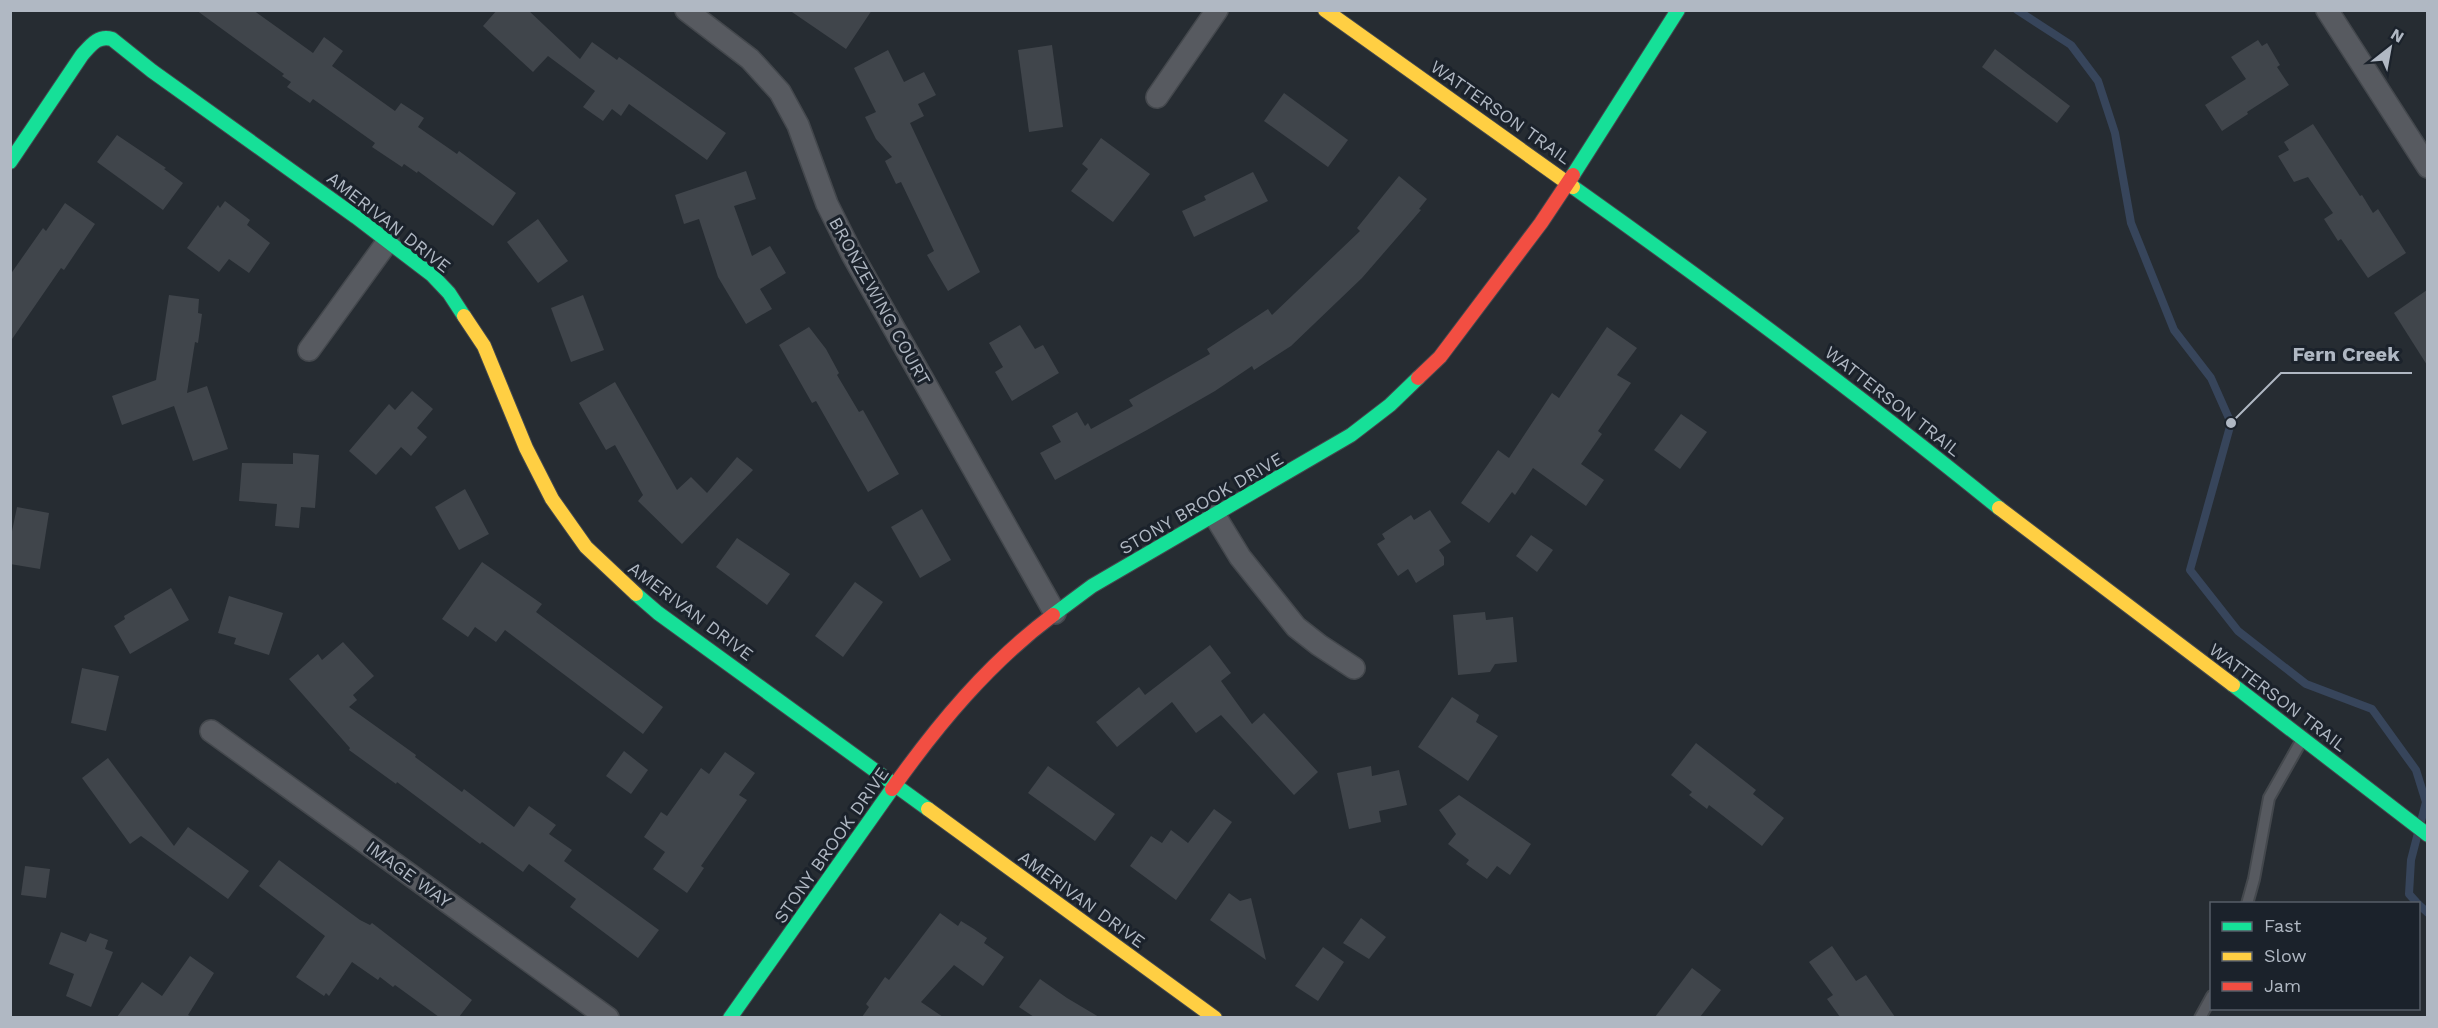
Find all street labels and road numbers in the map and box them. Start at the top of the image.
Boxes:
street label: WATTERSON TRAIL [1427,56,1575,169]
street label: AMERIVAN DRIVE [323,167,455,277]
street label: BRONZEWING COURT [825,213,935,389]
street label: WATTERSON TRAIL [1821,341,1965,461]
street label: STONY BROOK DRIVE [1115,448,1287,558]
street label: AMERIVAN DRIVE [624,557,758,665]
street label: WATTERSON TRAIL [2205,638,2351,756]
street label: STONY BROOK DRIVE [769,763,893,927]
street label: IMAGE WAY [362,836,456,912]
street label: AMERIVAN DRIVE [1015,846,1149,952]

